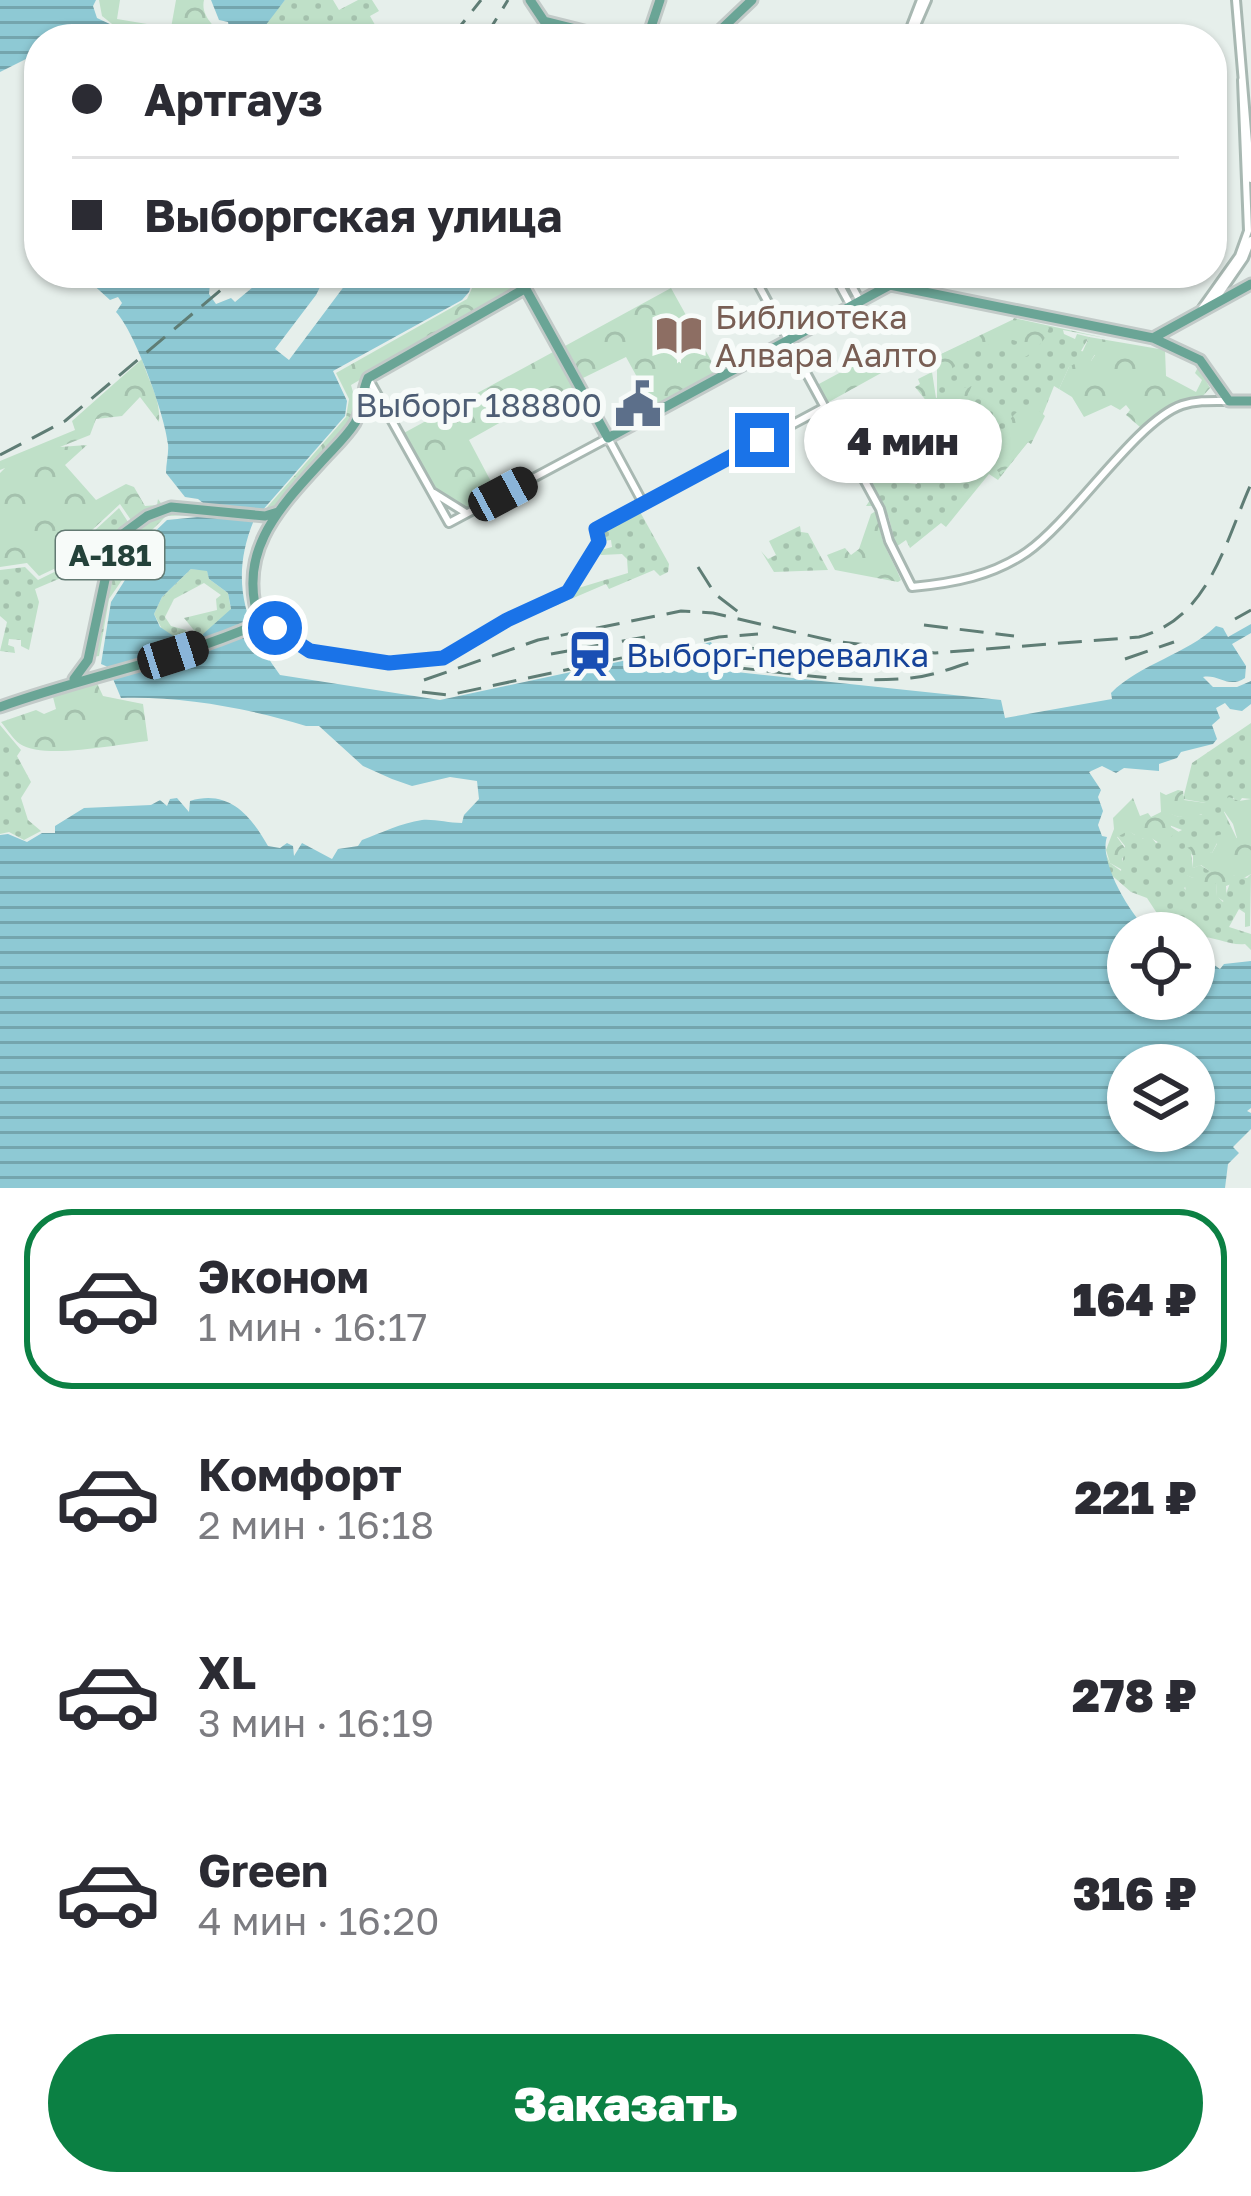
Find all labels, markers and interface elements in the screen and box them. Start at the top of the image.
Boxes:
text: Артгауз [144,72,323,126]
text: Выборгская улица [144,188,562,242]
place label: Библиотека Алвара Аалто [715,297,937,374]
library icon: Библиотека Алвара Аалто [654,310,704,360]
public building icon: Выборг 188800 [613,379,663,429]
place label: Выборг 188800 [355,385,602,424]
callout: 4 мин [804,398,1002,482]
route end [735,413,789,467]
text: 4 мин [847,417,959,464]
car [463,461,543,527]
road number: А-181 [56,531,164,579]
route start [248,601,302,655]
car [133,627,213,683]
station icon: Выборг-перевалка [565,629,615,679]
place label: Выборг-перевалка [626,635,929,674]
map controls [1107,912,1215,1152]
button: locate [1107,912,1215,1020]
button: layers [1107,1044,1215,1152]
icon: car [54,1245,162,1353]
text: Эконом [198,1249,369,1303]
text: 164 ₽ [1072,1272,1197,1326]
text: 1 мин · 16:17 [198,1303,427,1350]
icon: car [54,1443,162,1551]
text: Комфорт [198,1447,402,1501]
text: 221 ₽ [1074,1470,1197,1524]
text: 2 мин · 16:18 [198,1501,434,1548]
icon: car [54,1641,162,1749]
text: XL [198,1645,256,1699]
text: 278 ₽ [1072,1668,1197,1722]
text: 3 мин · 16:19 [198,1699,434,1746]
icon: car [54,1839,162,1947]
text: Green [198,1843,328,1897]
text: 316 ₽ [1073,1866,1197,1920]
text: 4 мин · 16:20 [198,1897,439,1944]
button: Заказать [48,2034,1203,2172]

